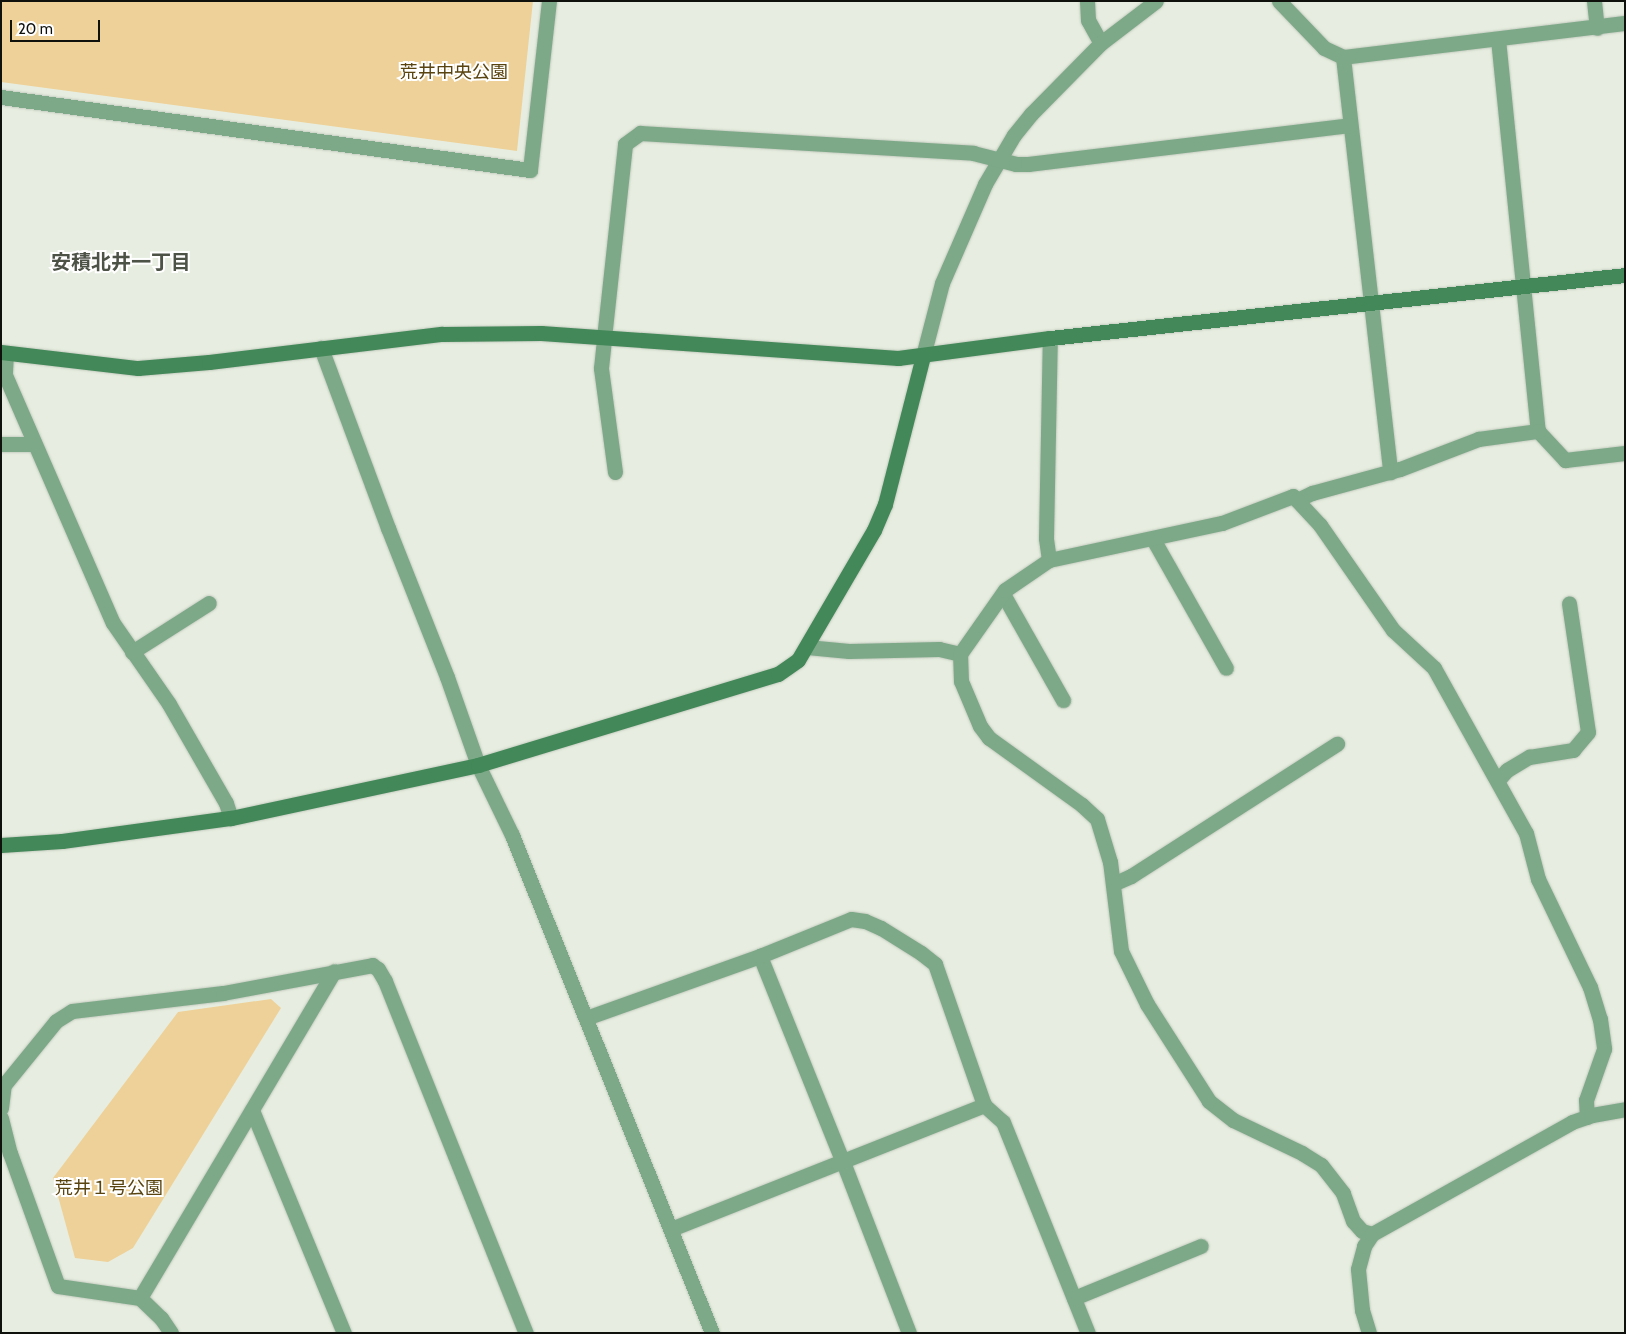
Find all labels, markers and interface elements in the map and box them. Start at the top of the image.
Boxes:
scale bar [12,10,102,42]
text: 20 m [18,20,53,38]
park label: 荒井中央公園 [400,61,508,83]
district label: 安積北井一丁目 [51,250,191,274]
park label: 荒井１号公園 [55,1177,163,1199]

